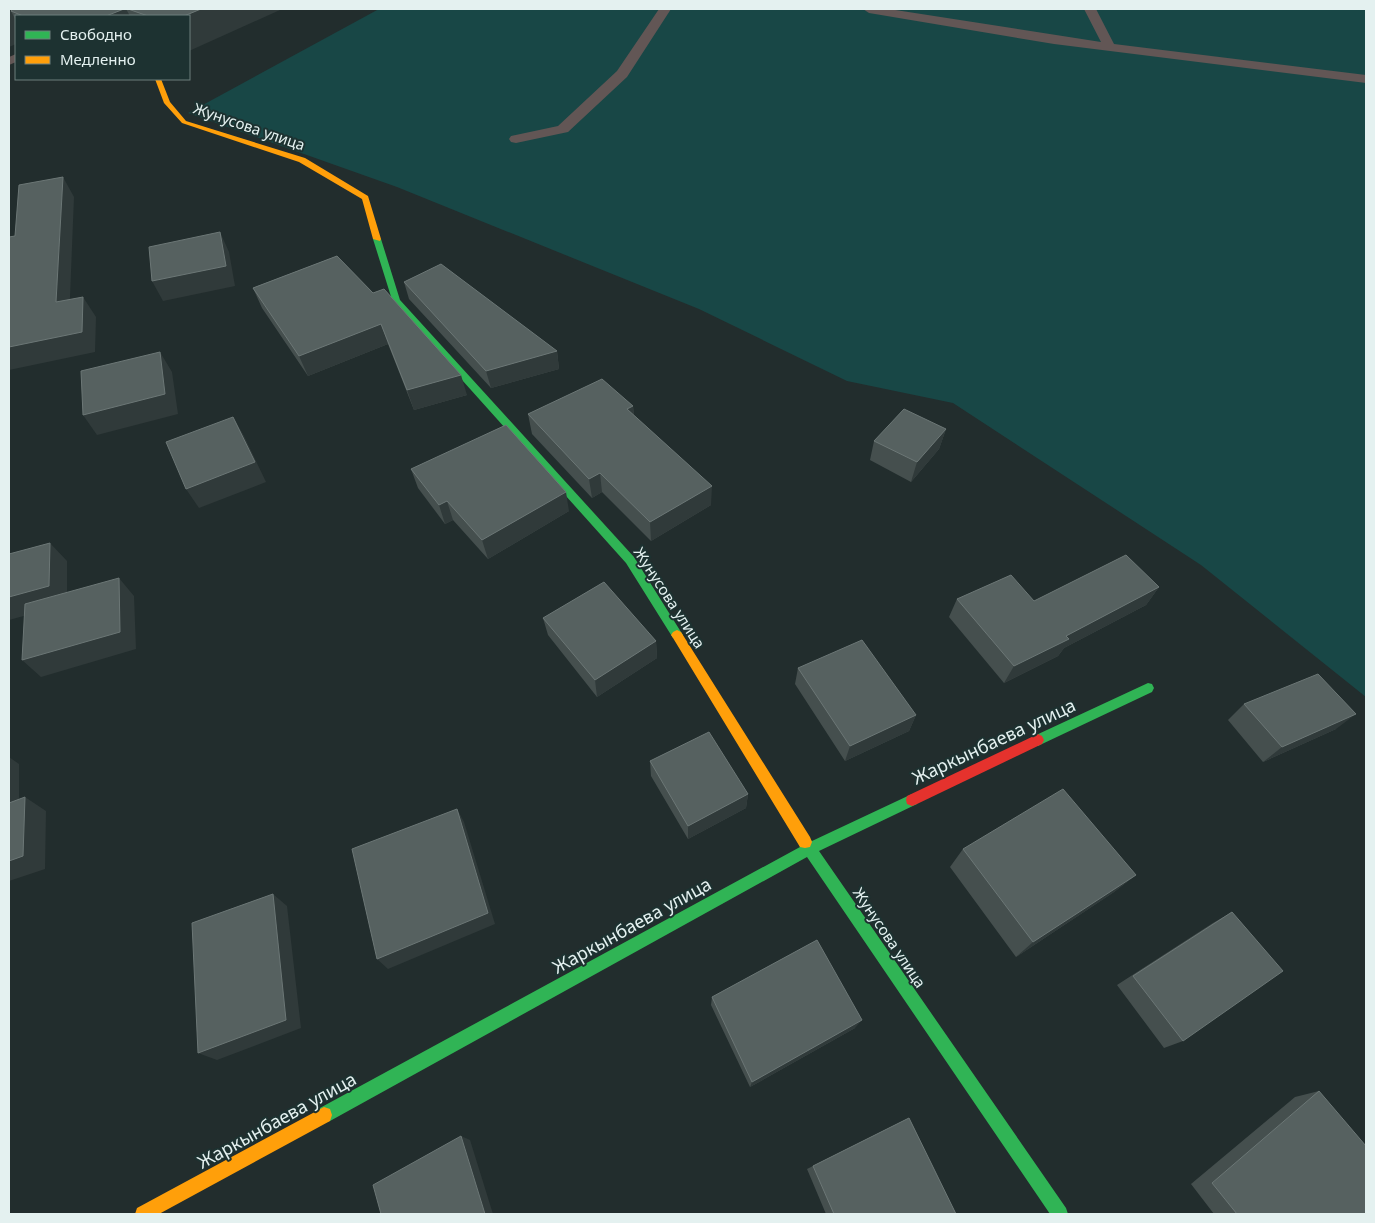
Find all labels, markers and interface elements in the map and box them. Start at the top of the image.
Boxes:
legend [15,15,190,80]
text: Свободно [60,24,132,44]
text: Медленно [60,49,136,69]
street label: Жунусова улица [191,98,308,155]
street label: Жунусова улица [630,543,710,652]
street label: Жаркынбаева улица [908,693,1079,790]
street label: Жаркынбаева улица [548,872,715,979]
street label: Жунусова улица [849,883,931,991]
street label: Жаркынбаева улица [193,1067,360,1174]

